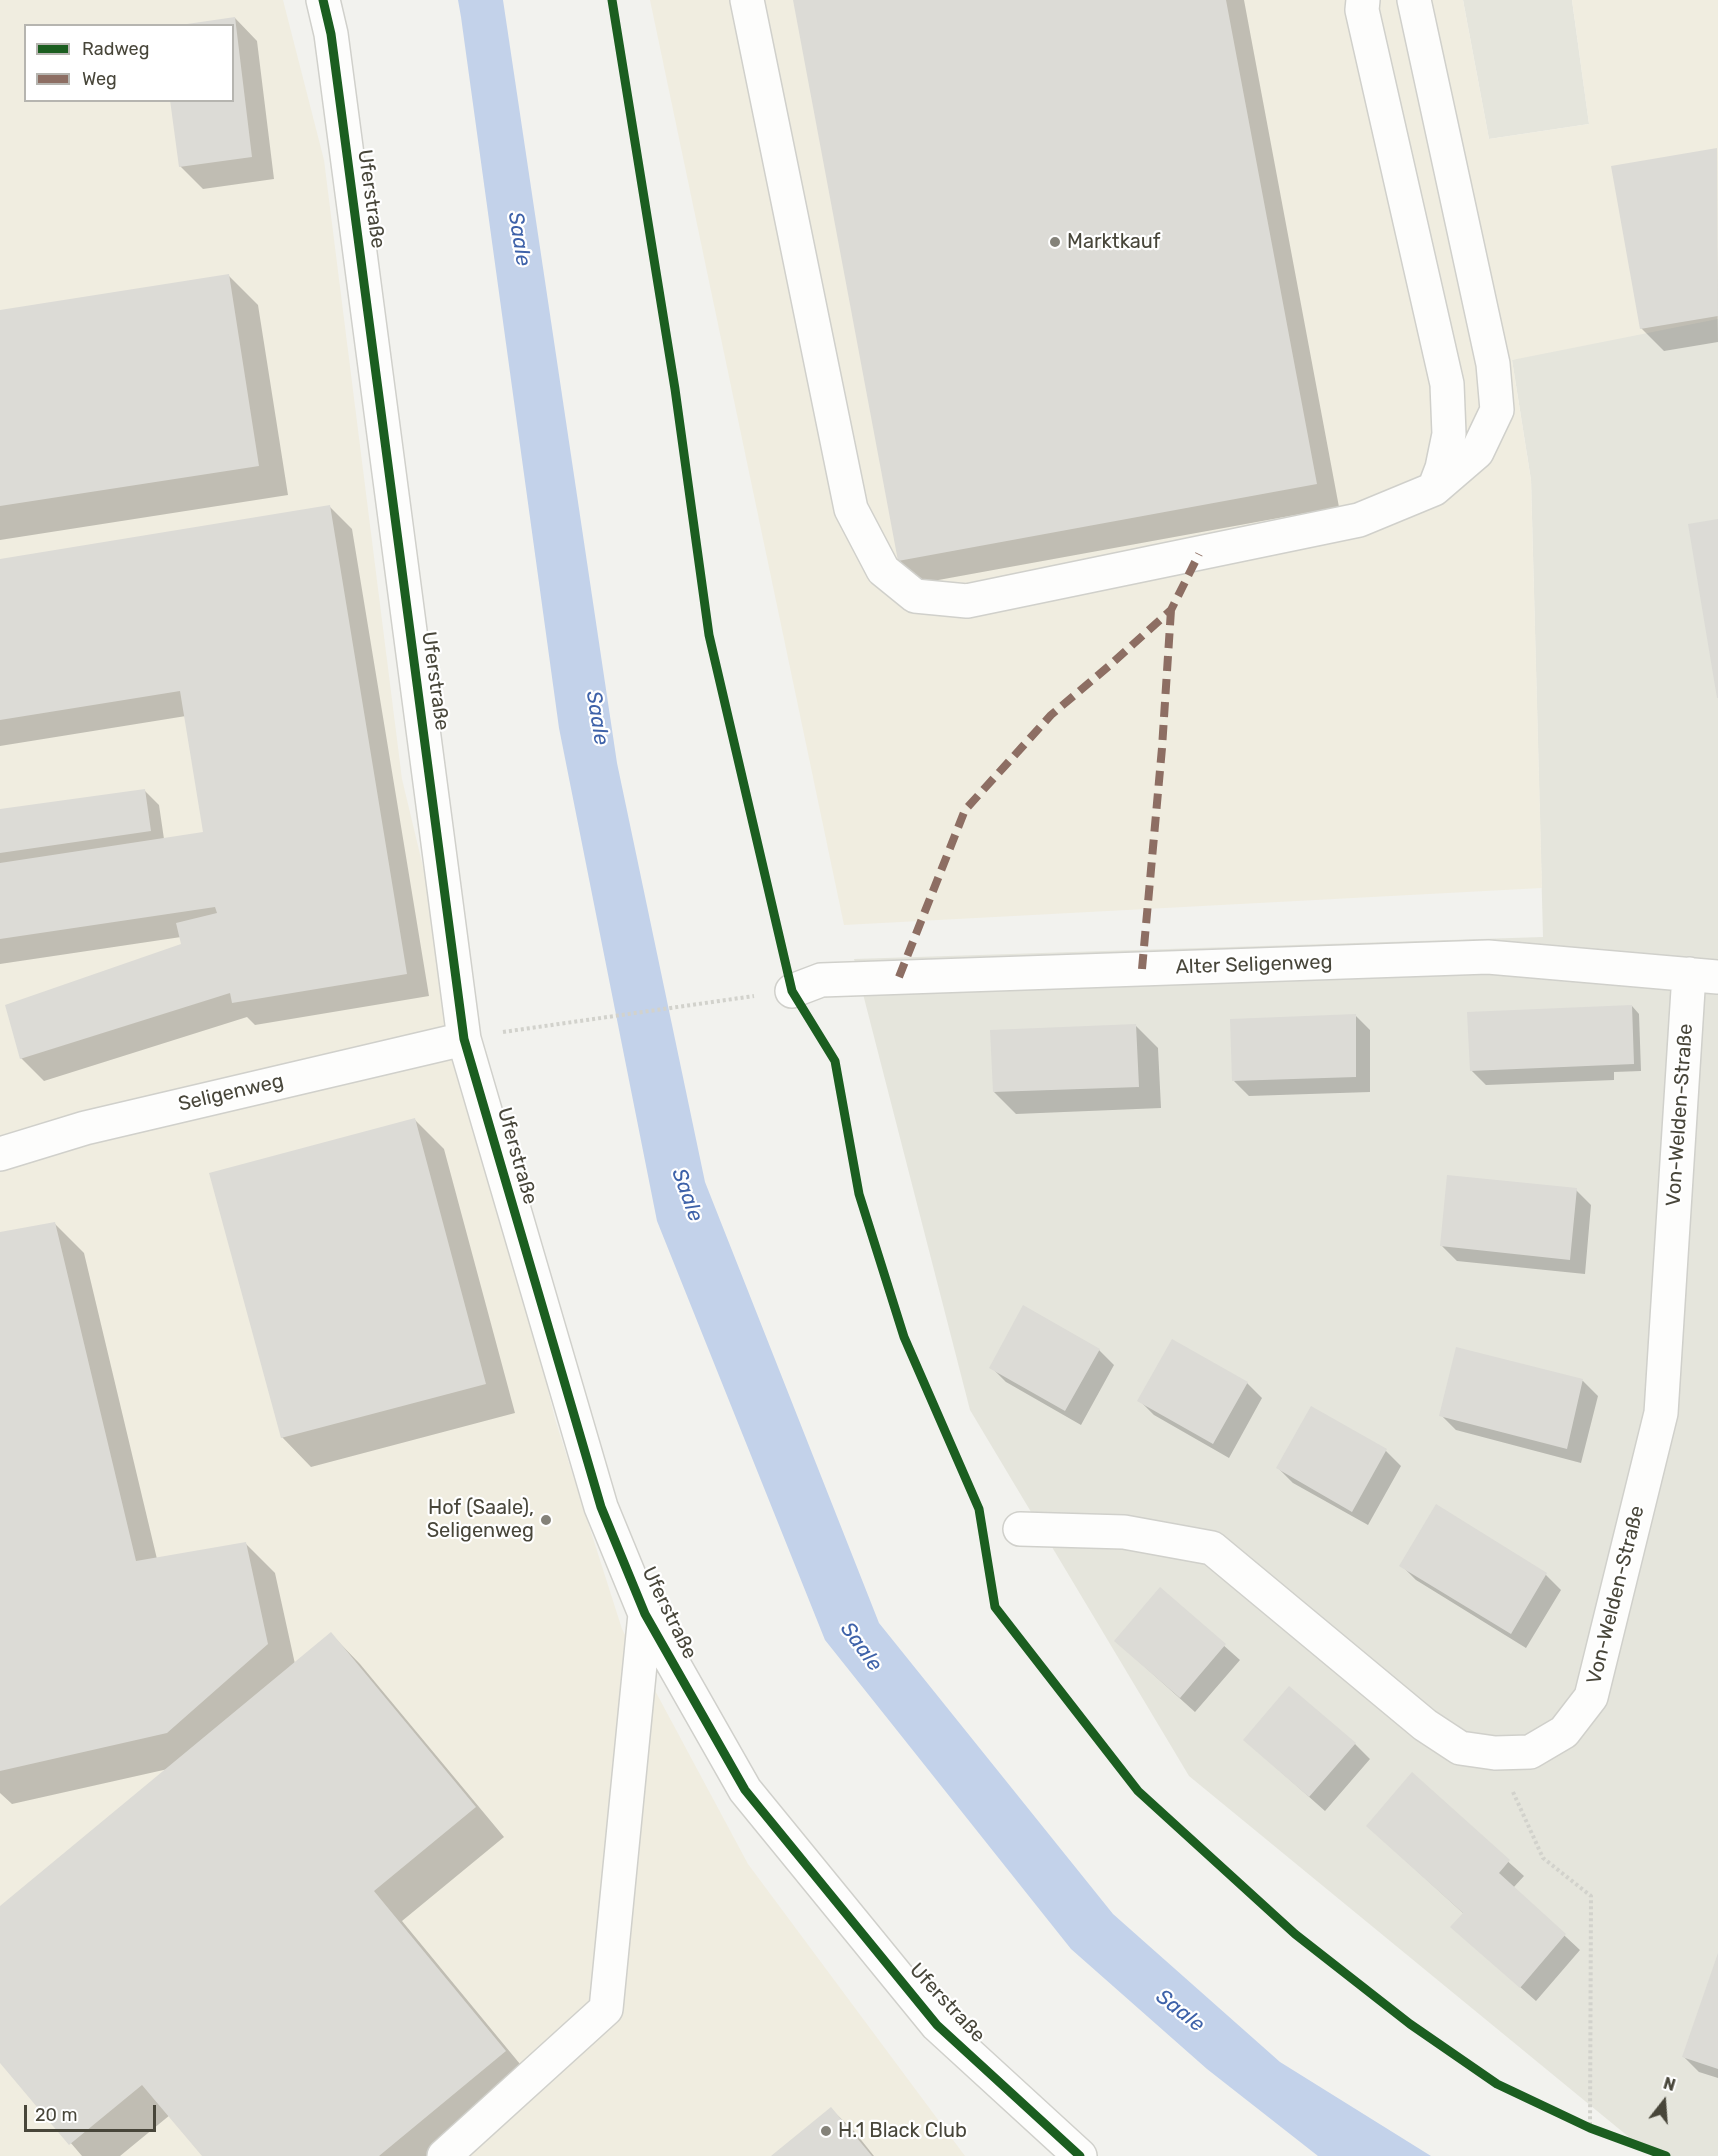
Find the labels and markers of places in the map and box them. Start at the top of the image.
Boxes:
place label: Marktkauf [1067,230,1161,254]
marker: Marktkauf [1048,235,1062,249]
place label: Hof (Saale), Seligenweg [427,1496,534,1543]
marker: Hof (Saale), Seligenweg [539,1513,553,1527]
place label: H.1 Black Club [838,2119,967,2143]
marker: H.1 Black Club [819,2124,833,2138]

